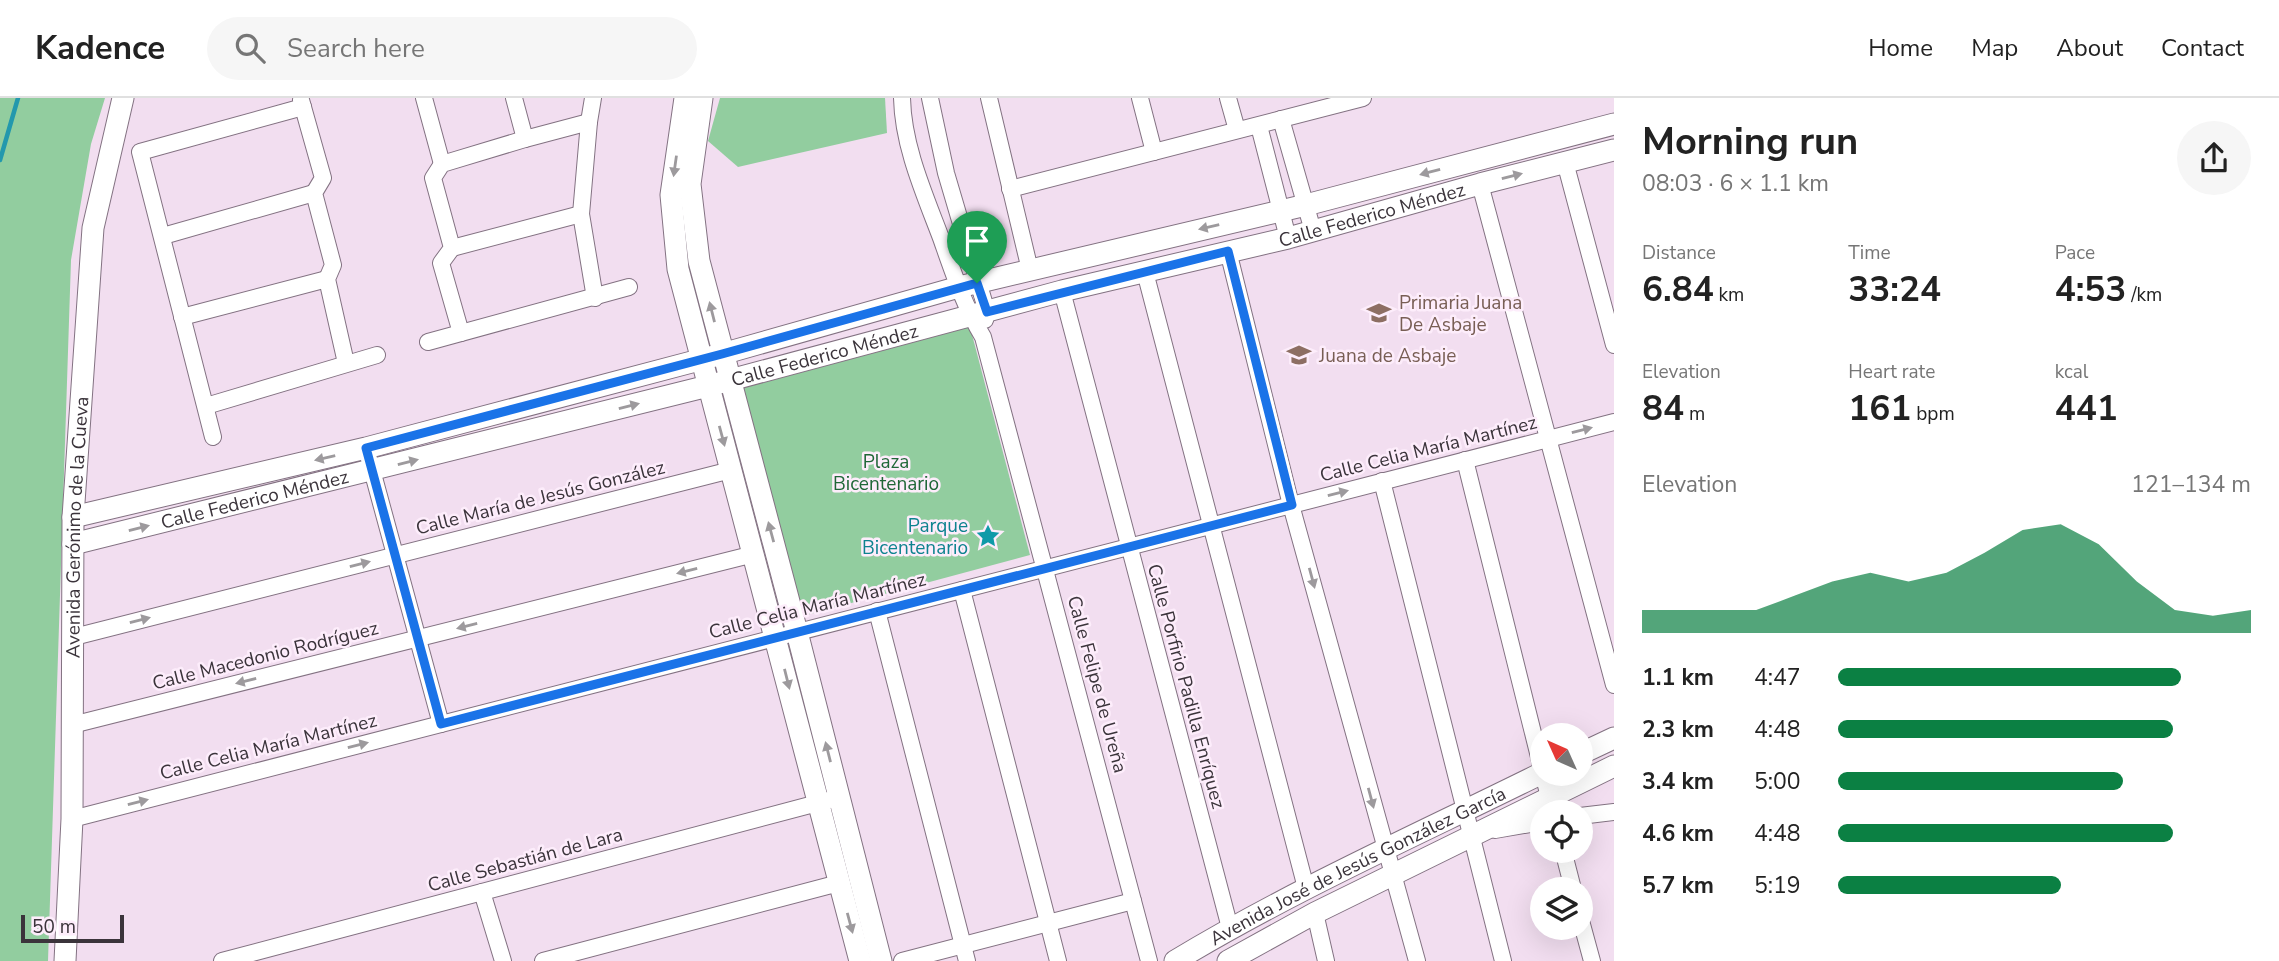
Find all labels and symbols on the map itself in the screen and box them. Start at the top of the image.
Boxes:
one-way arrow [669,155,680,177]
one-way arrow [1418,167,1440,178]
one-way arrow [1501,170,1523,181]
street label: Calle Federico Méndez [1276,177,1468,254]
pin [947,211,1007,283]
one-way arrow [1198,222,1220,233]
place label: Primaria Juana De Asbaje [1399,290,1522,338]
school or university icon: Primaria Juana De Asbaje [1365,299,1393,327]
one-way arrow [706,301,717,323]
street label: Calle Federico Méndez [728,318,921,393]
school or university icon: Juana de Asbaje [1285,341,1313,369]
place label: Juana de Asbaje [1318,343,1456,369]
street label: Avenida Gerónimo de la Cueva [61,396,95,658]
one-way arrow [618,400,640,411]
street label: Calle Celia María Martínez [1317,409,1540,489]
one-way arrow [1571,424,1593,435]
one-way arrow [717,425,728,447]
park label: Plaza Bicentenario [833,449,939,497]
one-way arrow [314,452,336,463]
street label: Calle María de Jesús González [413,454,668,542]
one-way arrow [397,456,419,467]
street label: Calle Federico Méndez [158,464,351,536]
one-way arrow [1327,487,1349,498]
place label: Parque Bicentenario [862,513,968,561]
one-way arrow [765,521,775,542]
one-way arrow [129,522,151,533]
place icon: Parque Bicentenario [974,522,1002,550]
one-way arrow [349,558,371,569]
street label: Calle Porfirio Padilla Enríquez [1141,561,1231,812]
one-way arrow [676,566,698,577]
street label: Calle Celia María Martínez [706,566,929,646]
one-way arrow [1307,568,1317,589]
street label: Calle Felipe de Ureña [1061,593,1133,776]
one-way arrow [129,614,151,625]
street label: Calle Macedonio Rodríguez [150,615,381,697]
one-way arrow [456,621,478,632]
one-way arrow [782,668,793,690]
one-way arrow [235,676,257,687]
street label: Calle Celia María Martínez [157,707,380,787]
north arrow [1530,723,1592,786]
one-way arrow [347,739,369,750]
one-way arrow [822,741,833,763]
street label: Avenida José de Jesús González García [1205,781,1510,952]
one-way arrow [1367,787,1377,808]
one-way arrow [127,796,149,807]
street label: Calle Sebastián de Lara [425,821,626,898]
scale bar [21,912,124,944]
one-way arrow [845,912,856,934]

